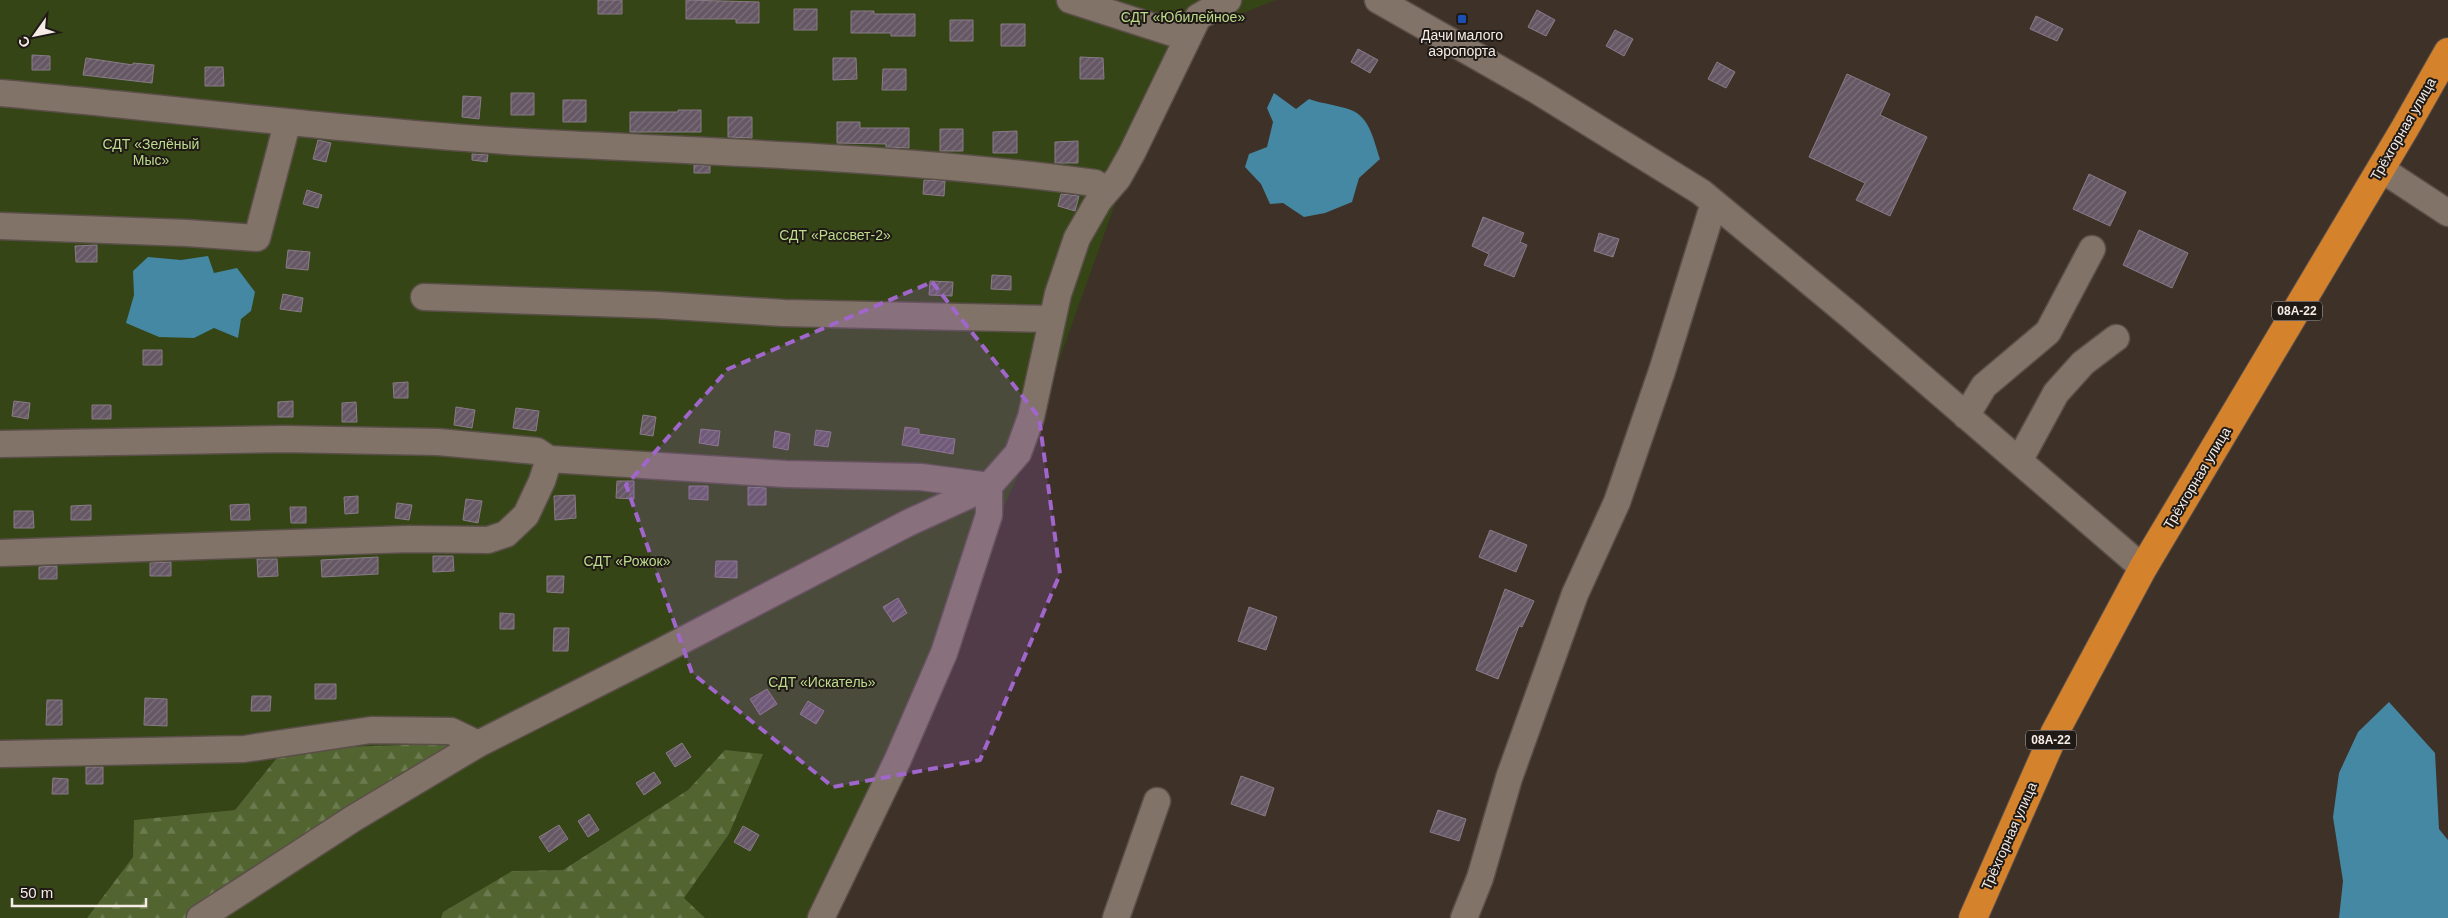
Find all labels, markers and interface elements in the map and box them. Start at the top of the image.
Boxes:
park label: СДТ «Юбилейное» [1121,9,1245,25]
north arrow [10,10,60,60]
marker: Дачи малого аэропорта [1456,13,1468,25]
place label: Дачи малого аэропорта [1421,27,1503,59]
text: С [15,33,34,51]
street label: Трёхгорная улица [2367,75,2439,183]
park label: СДТ «Зелёный Мыс» [103,136,199,168]
park label: СДТ «Рассвет-2» [779,227,891,243]
road number: 08А-22 [2272,302,2322,321]
street label: Трёхгорная улица [2160,424,2234,532]
park label: СДТ «Рожок» [584,553,671,569]
park label: СДТ «Искатель» [768,674,876,690]
road number: 08А-22 [2026,730,2076,750]
street label: Трёхгорная улица [1978,779,2040,892]
scale bar [12,876,146,908]
text: 50 m [20,884,53,901]

